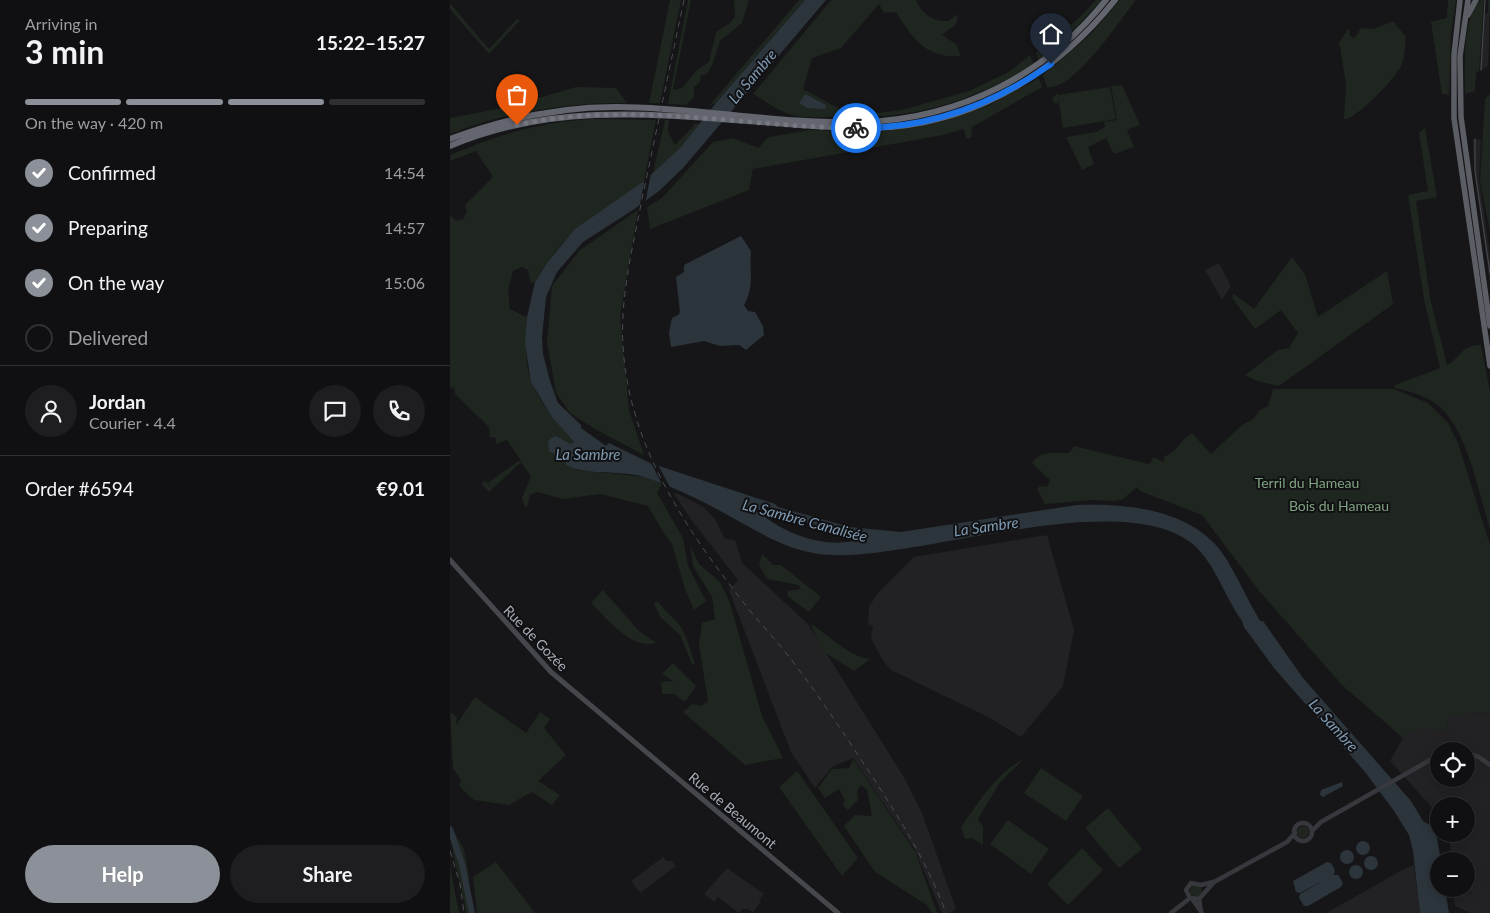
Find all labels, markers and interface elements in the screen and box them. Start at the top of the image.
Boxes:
pin [1030,13,1072,64]
text: Arriving in [25,14,98,33]
icon: home [1037,20,1065,48]
text: 15:22–15:27 [316,31,425,54]
text: 3 min [25,32,104,71]
water label: La Sambre [724,45,780,107]
pin [496,74,538,125]
icon: bag [503,81,531,109]
courier [831,103,881,153]
text: On the way · 420 m [25,113,163,132]
icon: bike [842,114,870,142]
icon: check [25,159,53,187]
text: Confirmed [68,161,156,184]
text: 14:54 [384,163,425,182]
icon: check [25,214,53,242]
text: Preparing [68,216,148,239]
text: 14:57 [384,218,425,237]
icon: check [25,269,53,297]
text: On the way [68,271,164,294]
text: 15:06 [384,273,425,292]
text: Delivered [68,326,148,349]
button: person [25,385,77,437]
button: chat [309,385,361,437]
button: phone [373,385,425,437]
text: Jordan [89,390,146,413]
text: Courier · 4.4 [89,413,176,432]
water label: La Sambre [555,445,621,463]
park label: Terril du Hameau [1255,474,1359,491]
text: Order #6594 [25,477,134,500]
text: €9.01 [376,477,425,500]
water label: La Sambre Canalisée [741,495,869,545]
park label: Bois du Hameau [1289,497,1389,514]
water label: La Sambre [953,513,1019,539]
street label: Rue de Gozée [500,602,572,674]
water label: La Sambre [1306,695,1362,755]
map controls [1430,742,1475,897]
button: locate [1430,742,1475,787]
street label: Rue de Beaumont [686,768,780,852]
button: + [1430,797,1475,842]
button: Help [25,845,220,903]
button: Share [230,845,425,903]
button: − [1430,852,1475,897]

